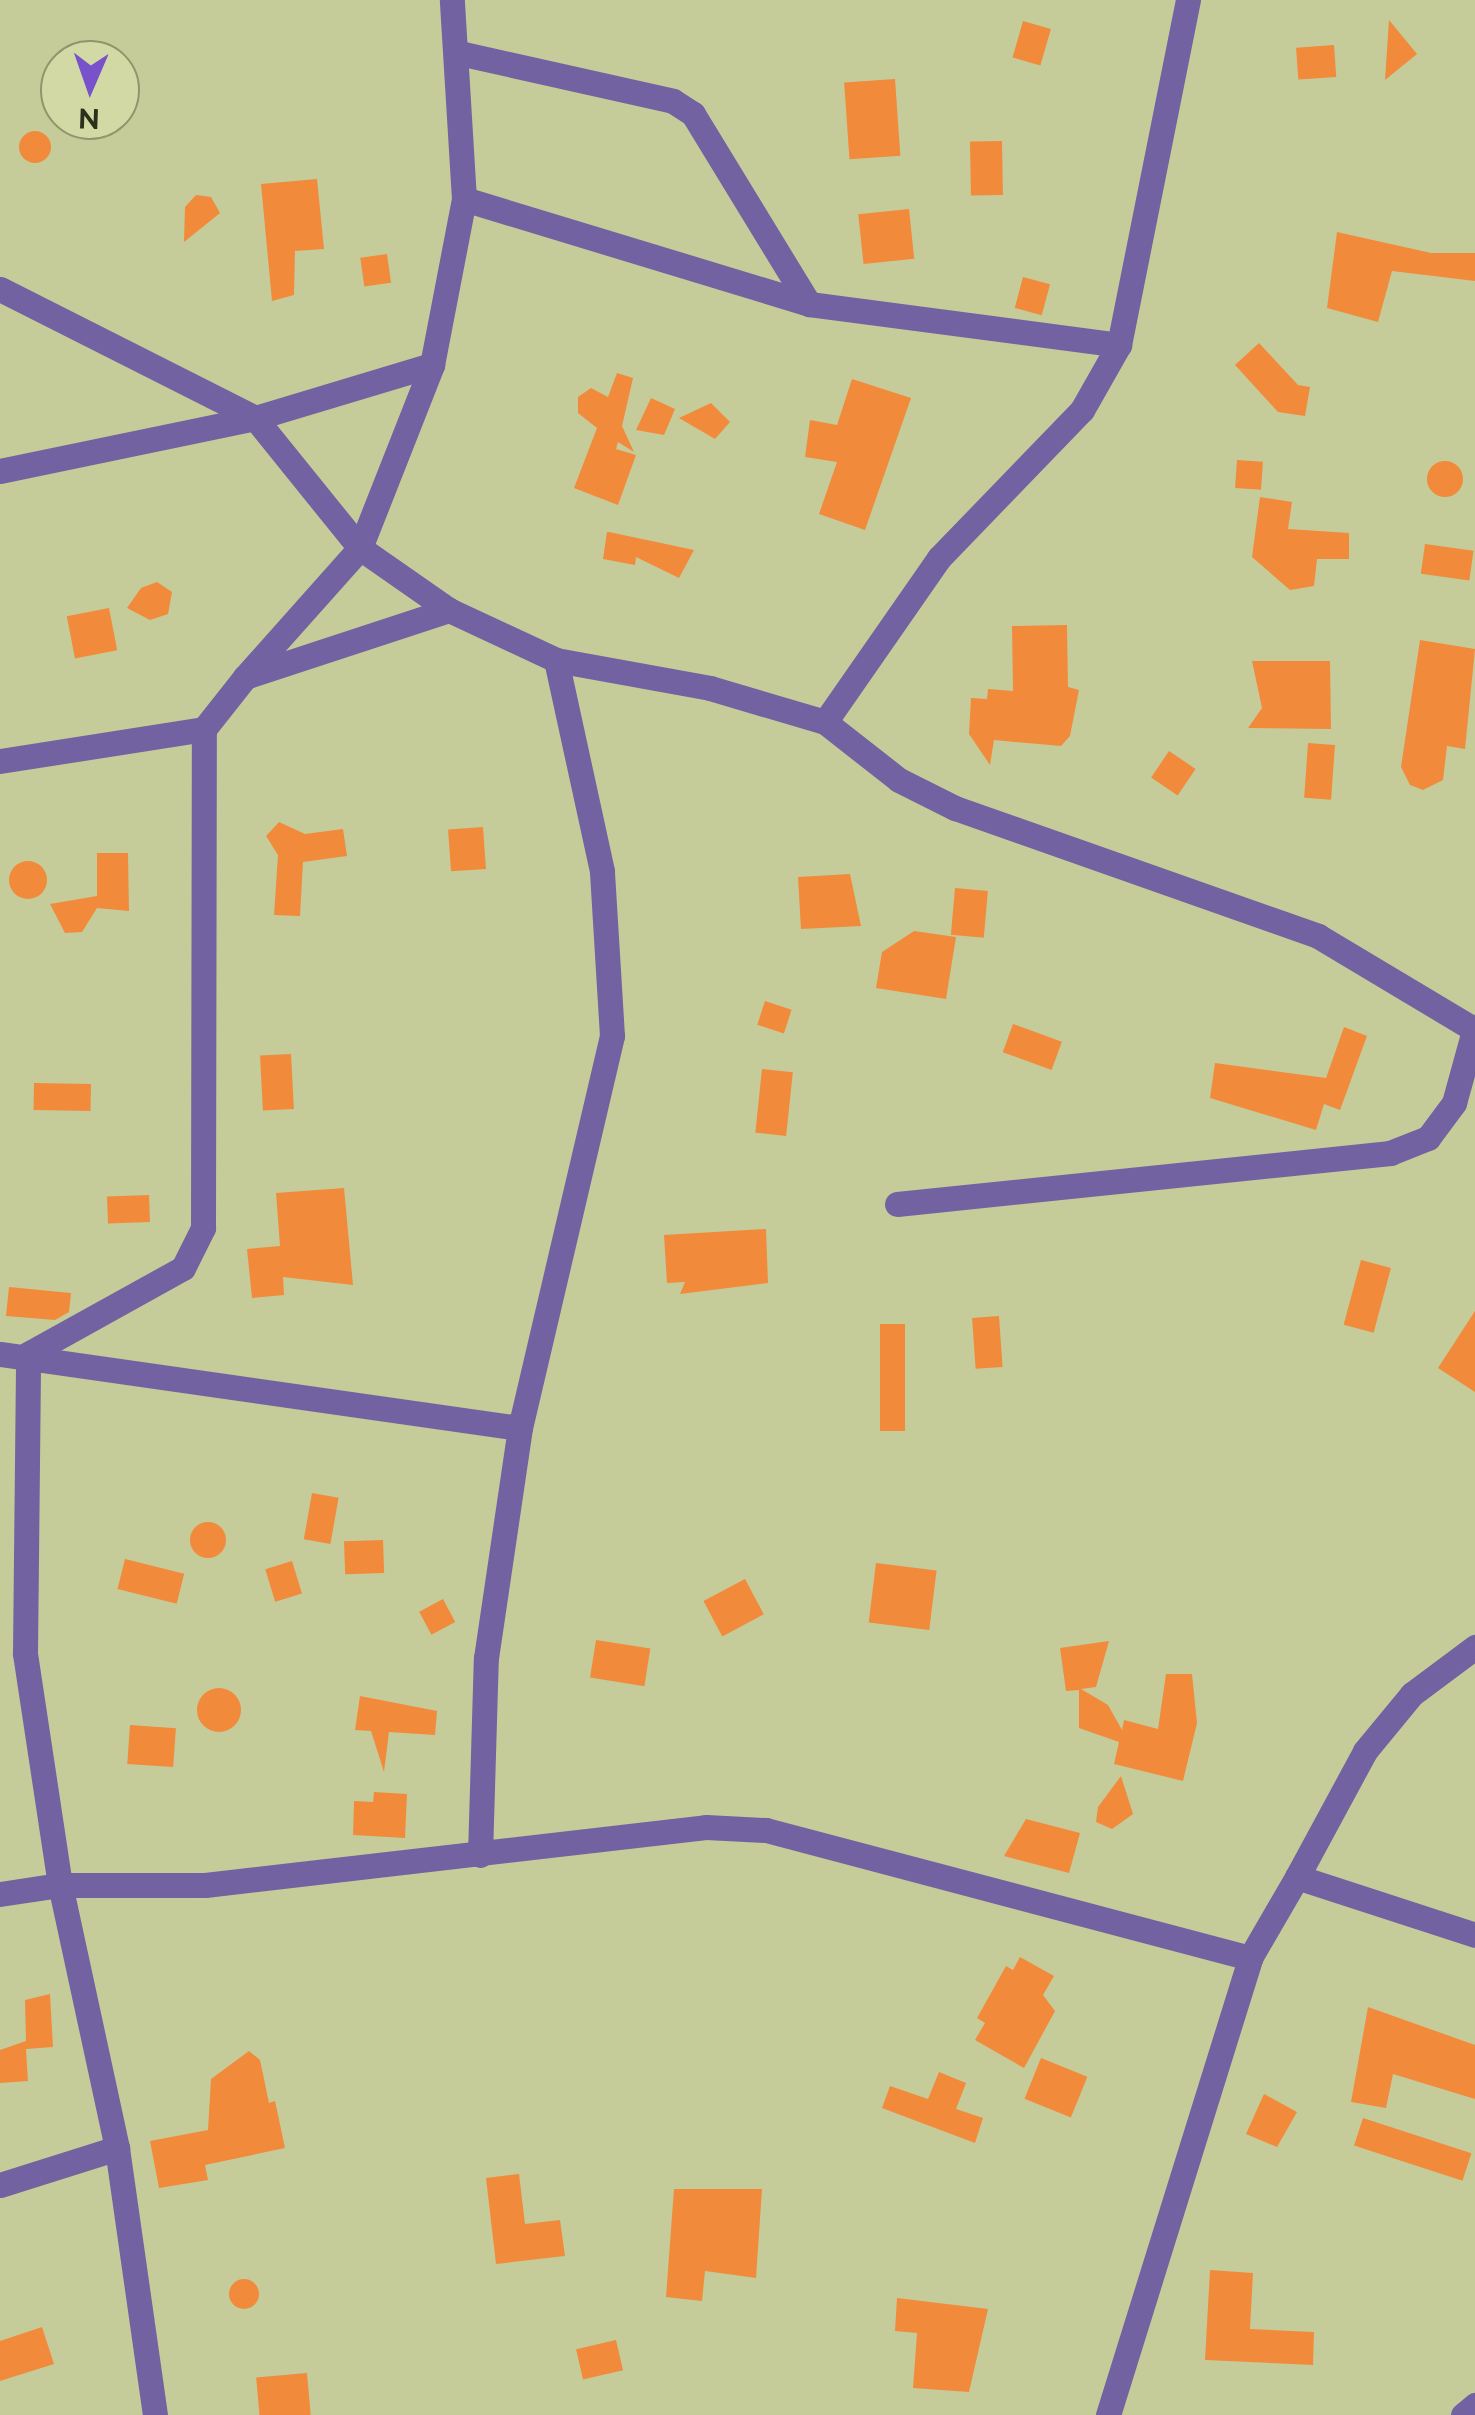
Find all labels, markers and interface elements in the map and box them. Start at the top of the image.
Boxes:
north arrow [40,40,140,140]
text: N [78,102,100,135]

